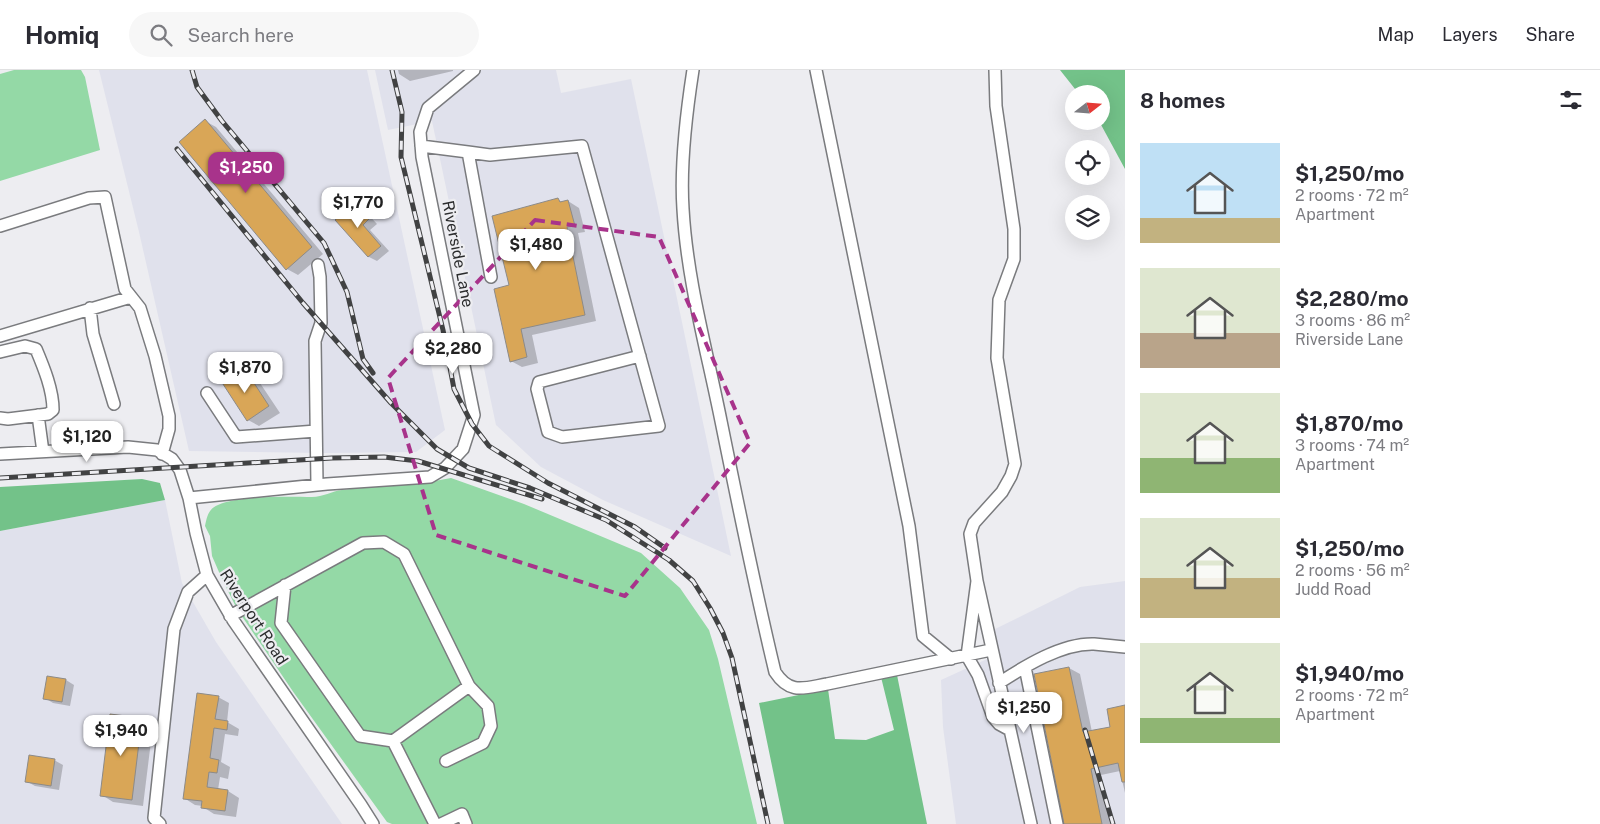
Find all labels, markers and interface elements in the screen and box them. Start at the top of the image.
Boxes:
search box [129,12,479,57]
text: Homiq [25,21,99,49]
icon: search [147,21,175,49]
text: Search here [187,24,294,46]
text: Map [1378,24,1414,45]
text: Layers [1442,24,1498,45]
text: Share [1526,24,1575,45]
north arrow [1065,85,1110,130]
map controls [1065,85,1110,240]
icon: filters [1557,86,1585,114]
text: 8 homes [1140,88,1225,113]
button: locate [1065,140,1110,185]
pin: $1,250 [205,152,287,194]
text: $1,250 [219,158,273,177]
text: $1,250/mo [1295,161,1404,186]
icon: home [1180,163,1240,223]
pin: $1,770 [317,186,399,229]
text: 2 rooms · 72 m² [1295,186,1409,205]
text: $1,770 [332,193,384,212]
button: layers [1065,195,1110,240]
street label: Riverside Lane [438,199,478,309]
text: Apartment [1295,205,1375,224]
pin: $1,480 [495,228,577,271]
text: $1,480 [509,235,563,254]
text: $2,280/mo [1295,286,1409,311]
icon: home [1180,288,1240,348]
text: 3 rooms · 86 m² [1295,311,1410,330]
text: Riverside Lane [1295,330,1403,349]
pin: $2,280 [412,332,494,375]
text: $2,280 [425,339,481,358]
pin: $1,870 [204,352,286,394]
text: $1,870 [219,358,271,377]
text: $1,870/mo [1295,411,1403,436]
icon: home [1180,413,1240,473]
pin: $1,120 [46,420,128,463]
text: $1,120 [62,427,112,446]
text: 3 rooms · 74 m² [1295,436,1409,455]
text: Apartment [1295,455,1375,474]
text: $1,250/mo [1295,536,1404,561]
icon: home [1180,538,1240,598]
text: 2 rooms · 56 m² [1295,561,1410,580]
street label: Riverport Road [216,565,292,669]
text: Judd Road [1295,580,1371,599]
text: $1,940/mo [1295,661,1404,686]
icon: home [1180,663,1240,723]
text: 2 rooms · 72 m² [1295,686,1409,705]
pin: $1,250 [983,692,1065,734]
text: $1,250 [997,698,1051,717]
text: Apartment [1295,705,1375,724]
pin: $1,940 [80,714,162,757]
text: $1,940 [94,721,148,740]

